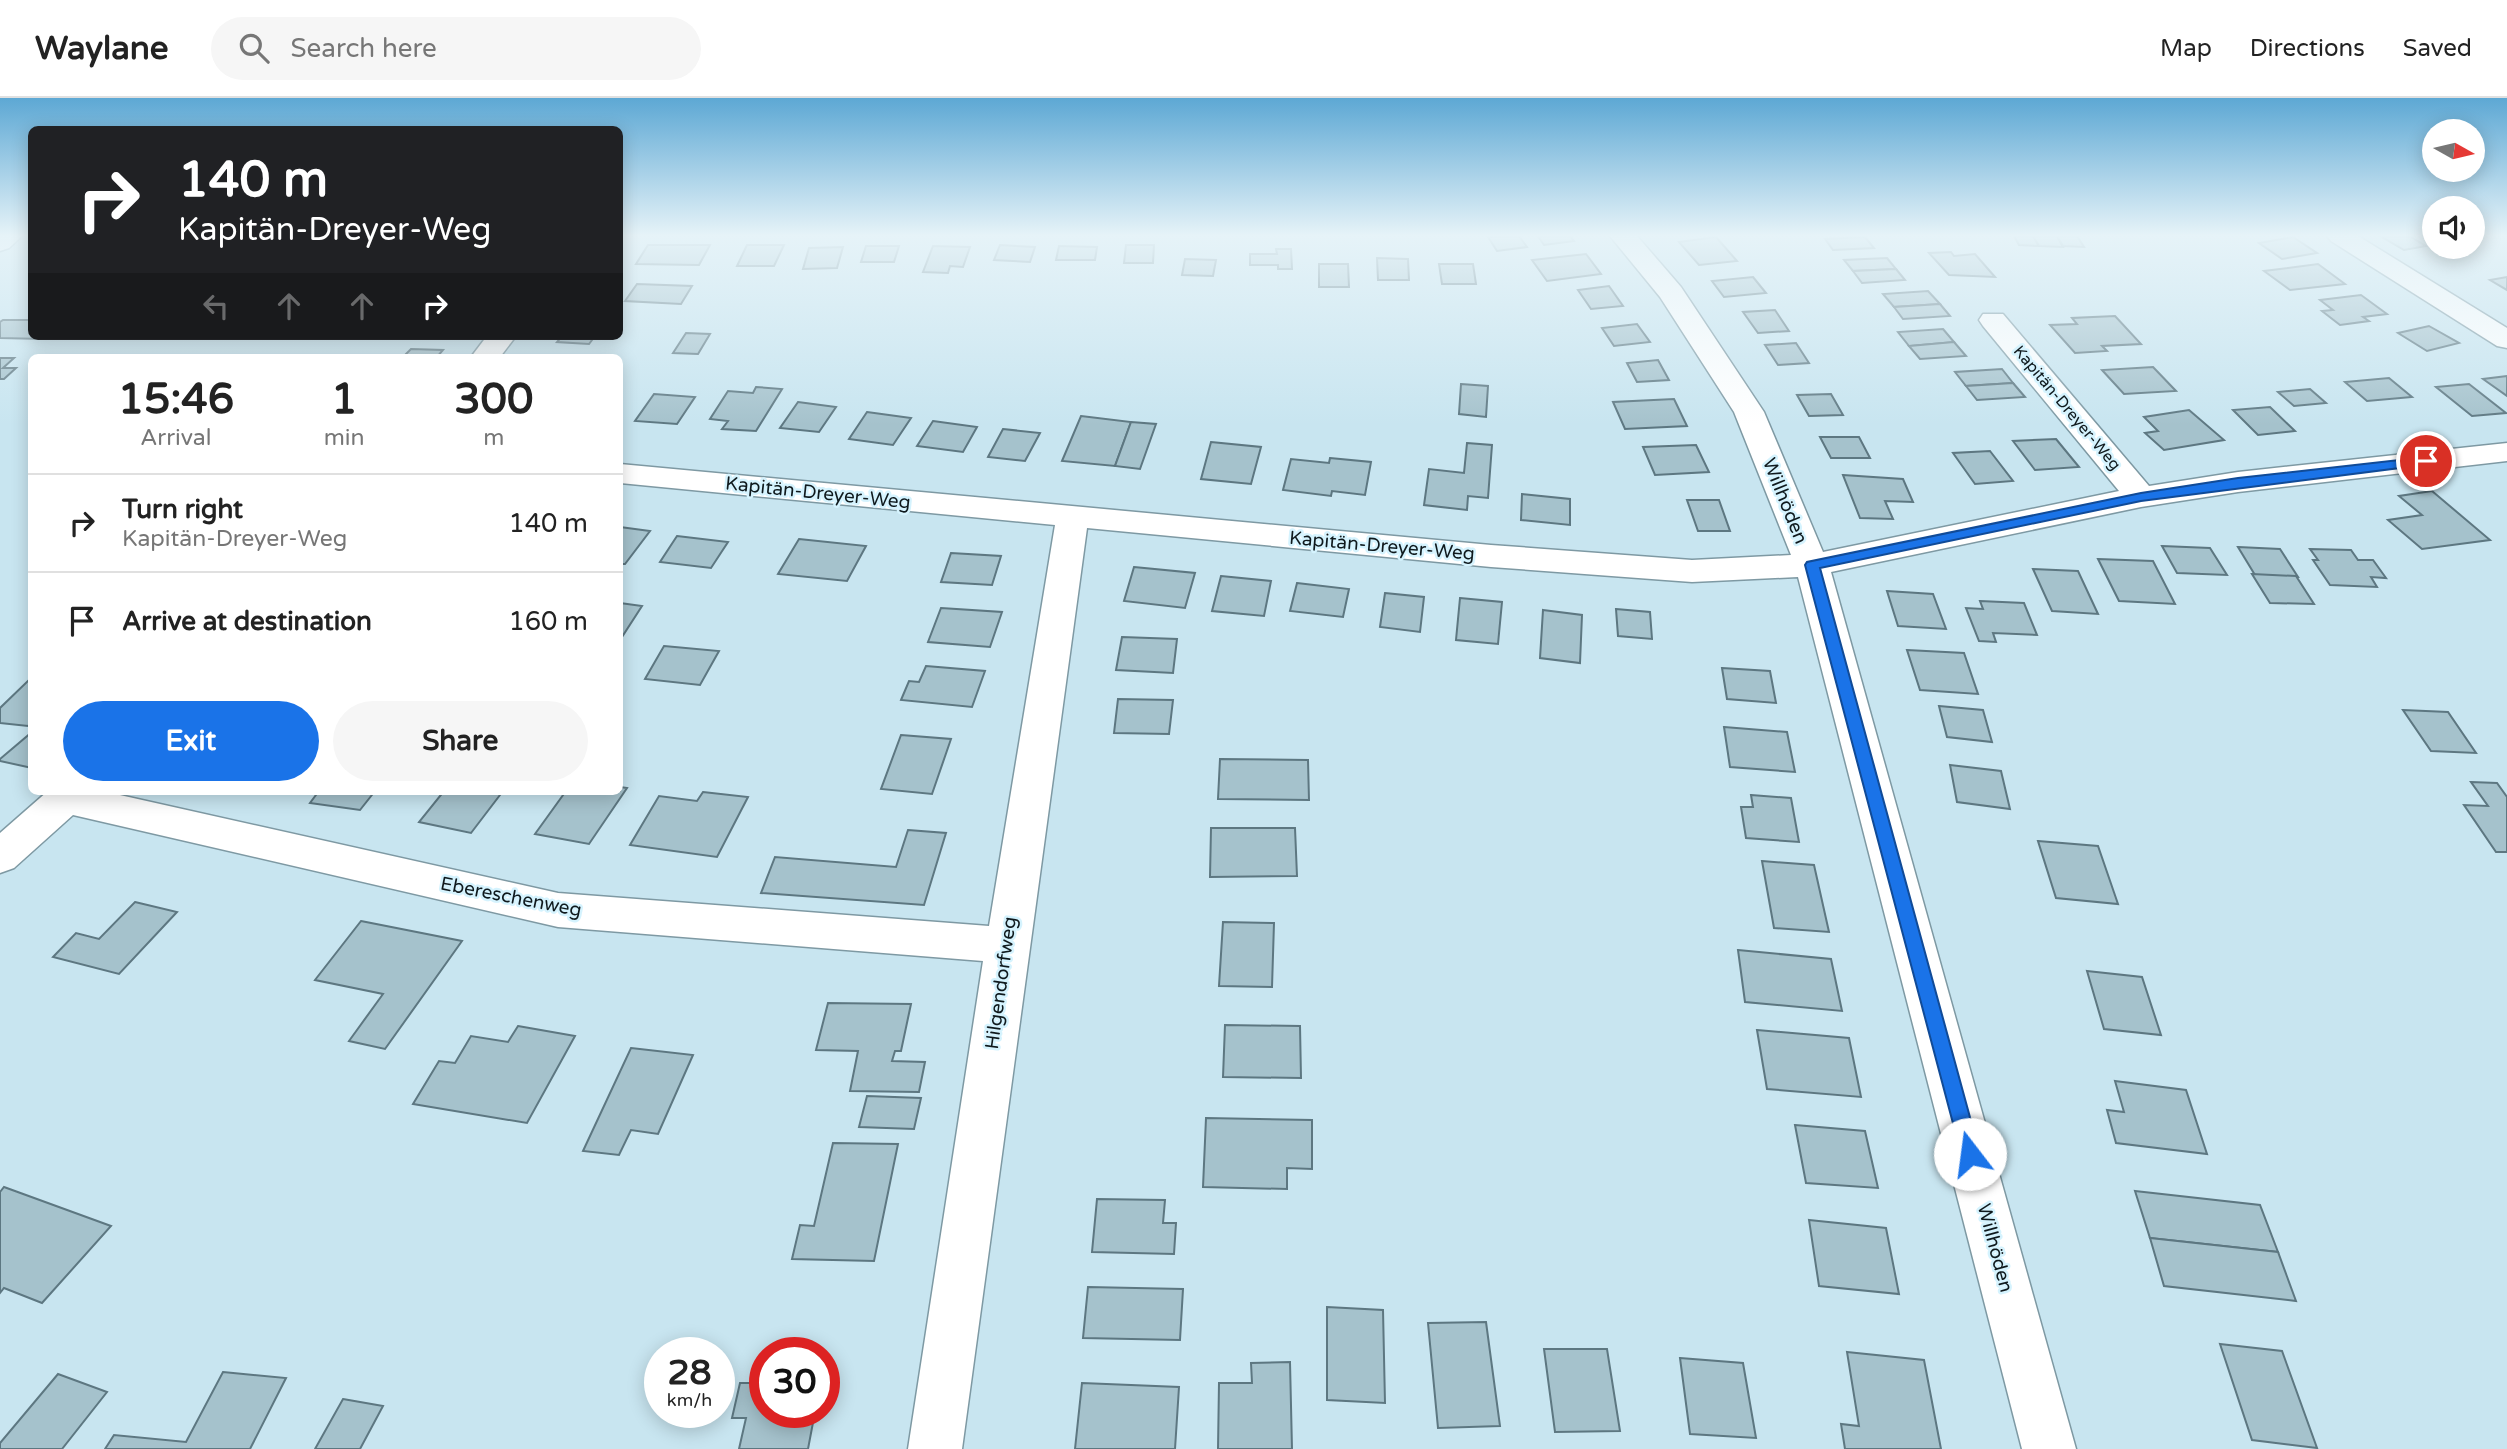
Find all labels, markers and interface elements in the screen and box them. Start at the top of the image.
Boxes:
search box [211,17,701,80]
text: Waylane [35,29,169,68]
icon: search [235,29,273,67]
text: Search here [291,33,437,64]
text: Map [2160,34,2212,63]
text: Directions [2250,34,2365,63]
text: Saved [2403,34,2472,63]
north arrow [2422,119,2485,182]
map controls [2422,119,2485,259]
text: 140 m [178,151,328,210]
icon: right [63,154,154,245]
button: sound [2422,196,2485,259]
text: Kapitän-Dreyer-Weg [178,211,491,249]
icon: left [197,287,235,325]
icon: ahead [270,287,308,325]
icon: ahead [343,287,381,325]
icon: right [416,287,454,325]
street label: Kapitän-Dreyer-Weg [2009,342,2125,474]
text: 15:46 [118,374,234,425]
text: 1 [331,374,357,425]
text: 300 [454,374,533,425]
text: Arrival [140,424,211,452]
text: min [324,424,365,452]
text: m [483,424,504,452]
pin [2396,431,2456,491]
icon: arrive [2407,442,2445,480]
street label: Willhöden [1758,455,1812,547]
street label: Kapitän-Dreyer-Weg [724,472,912,514]
text: Turn right [122,494,243,525]
icon: right [63,504,101,542]
text: 140 m [508,508,588,539]
text: Kapitän-Dreyer-Weg [122,525,347,553]
street label: Kapitän-Dreyer-Weg [1288,527,1476,565]
icon: arrive [63,602,101,640]
text: Arrive at destination [122,606,372,637]
text: 160 m [508,606,588,637]
button: Exit [63,701,319,781]
button: Share [333,701,588,781]
street label: Ebereschenweg [439,873,583,921]
street label: Hilgendorfweg [981,915,1021,1051]
position arrow [1933,1117,2007,1191]
street label: Willhöden [1973,1201,2017,1295]
speed limit sign: 30 [749,1337,840,1428]
text: 28 [668,1352,711,1394]
text: km/h [667,1389,712,1411]

